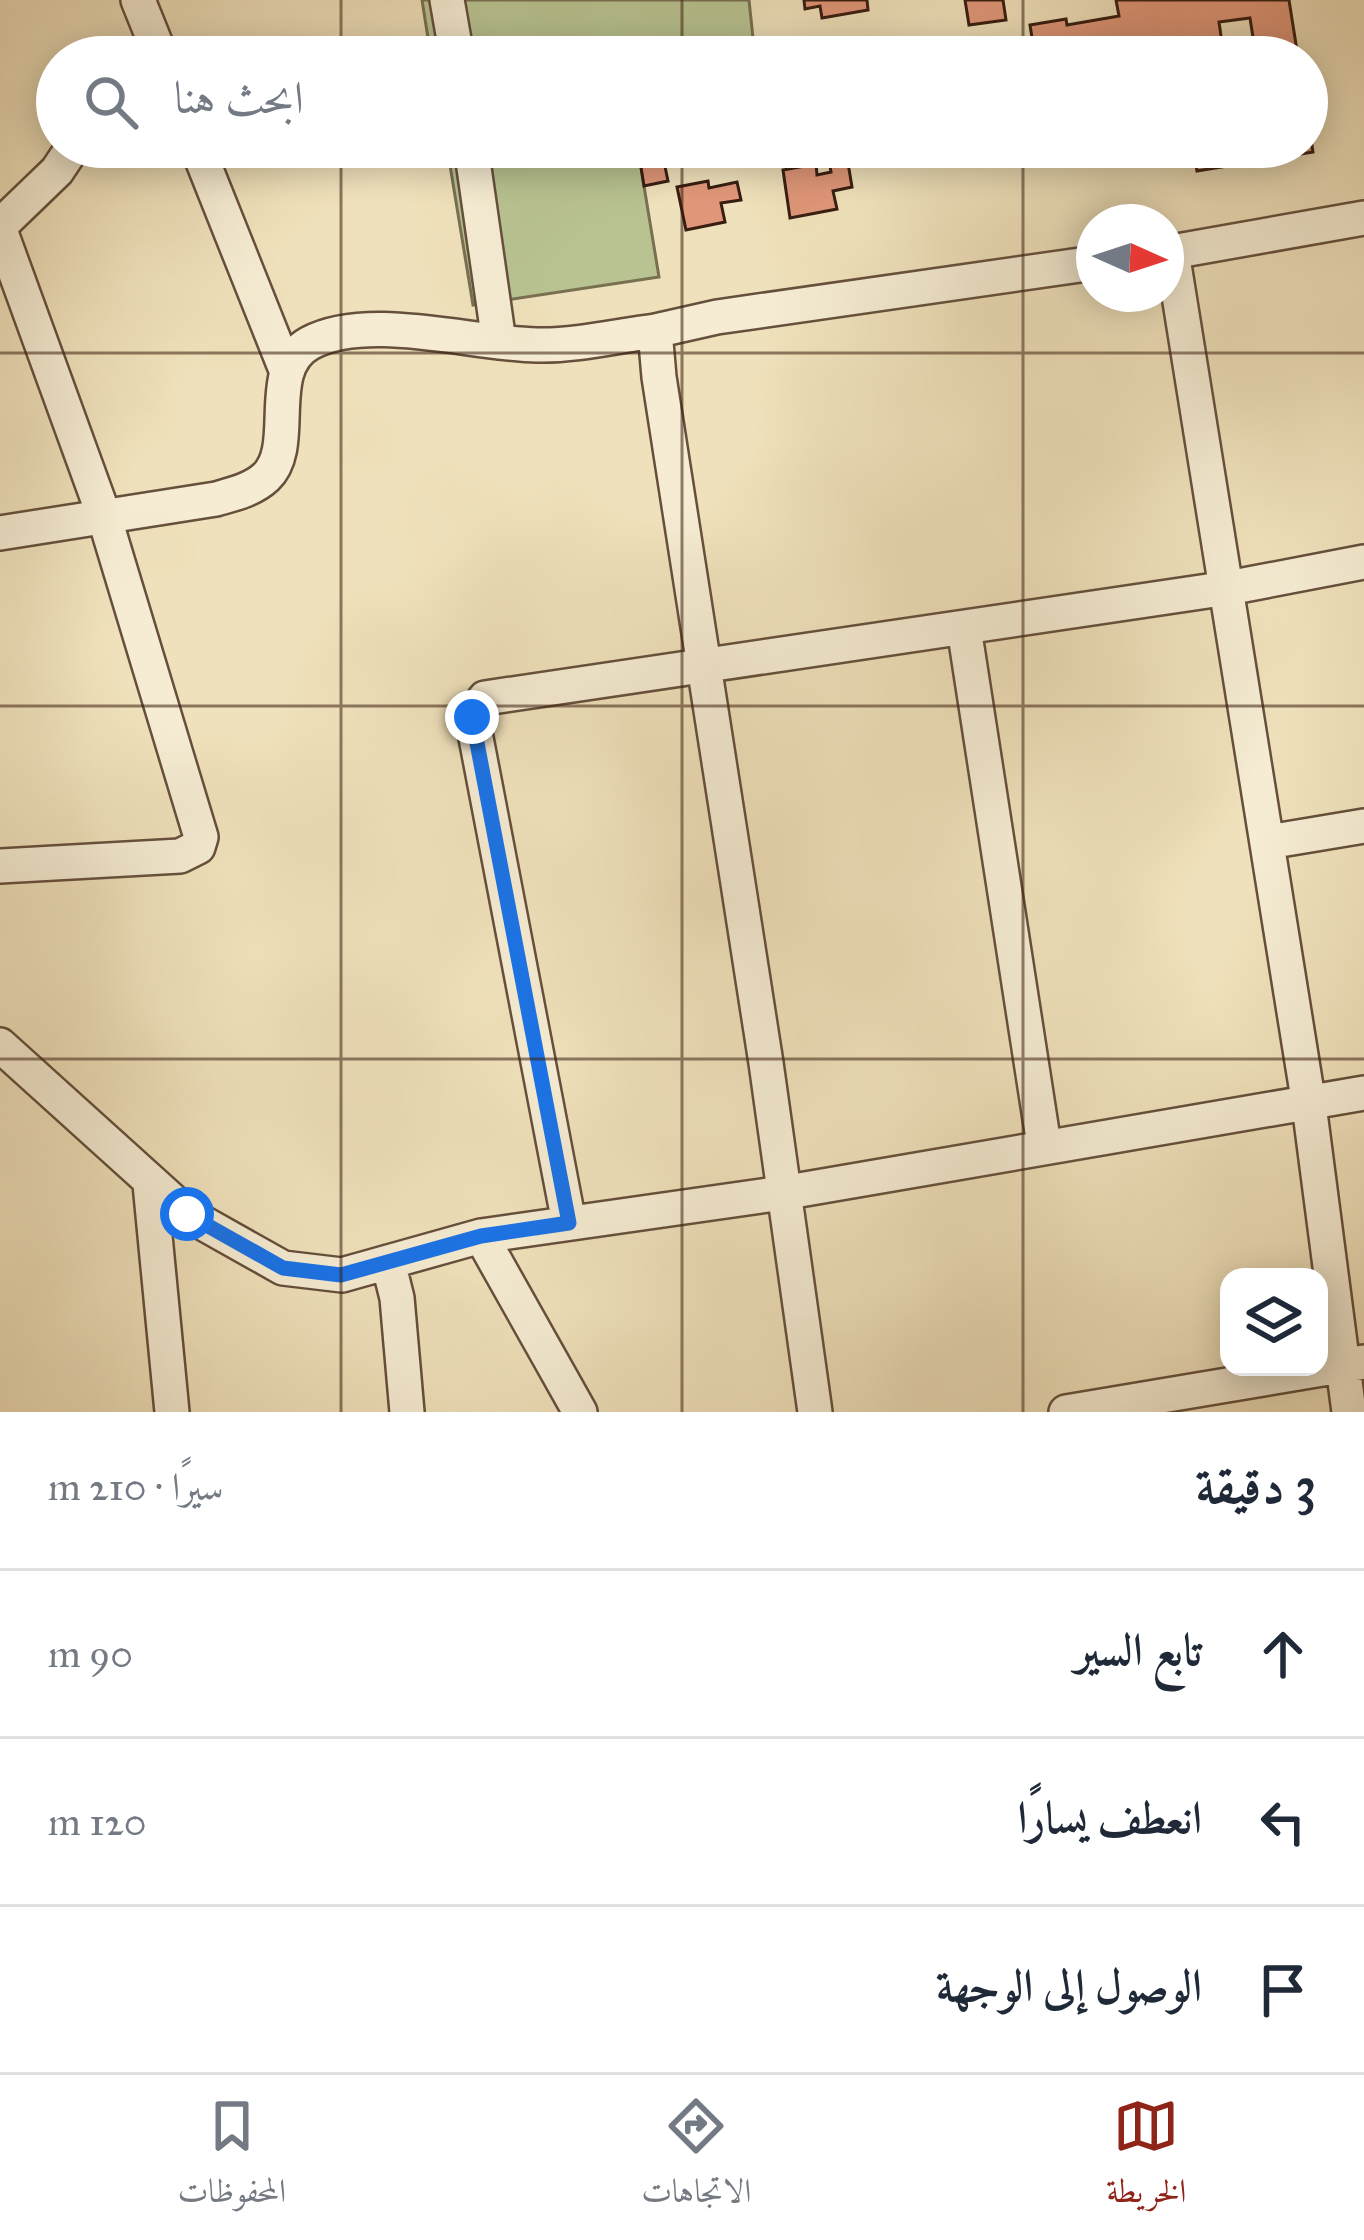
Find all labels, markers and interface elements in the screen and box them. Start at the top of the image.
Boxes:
search box [36,36,1328,168]
icon: search [78,69,144,135]
text: ابحث هنا [174,70,304,125]
north arrow [1076,204,1184,312]
route end [445,690,499,744]
route start [160,1187,214,1241]
map controls [1220,1268,1328,1376]
button: layers [1220,1268,1328,1376]
text: 3 دقيقة [1196,1455,1316,1517]
text: سيرًا · 210 m [48,1463,224,1511]
icon: ahead [1250,1621,1316,1687]
text: تابع السير [1075,1622,1202,1677]
text: 90 m [48,1630,133,1678]
icon: left [1250,1789,1316,1855]
text: انعطف يسارًا [1017,1790,1202,1845]
text: 120 m [48,1798,147,1846]
icon: arrive [1250,1957,1316,2023]
text: الوصول إلى الوجهة [936,1958,1202,2013]
tab: المحفوظات [177,2093,286,2223]
tab: الاتجاهات [641,2093,751,2223]
tab: الخريطة [1106,2093,1187,2223]

